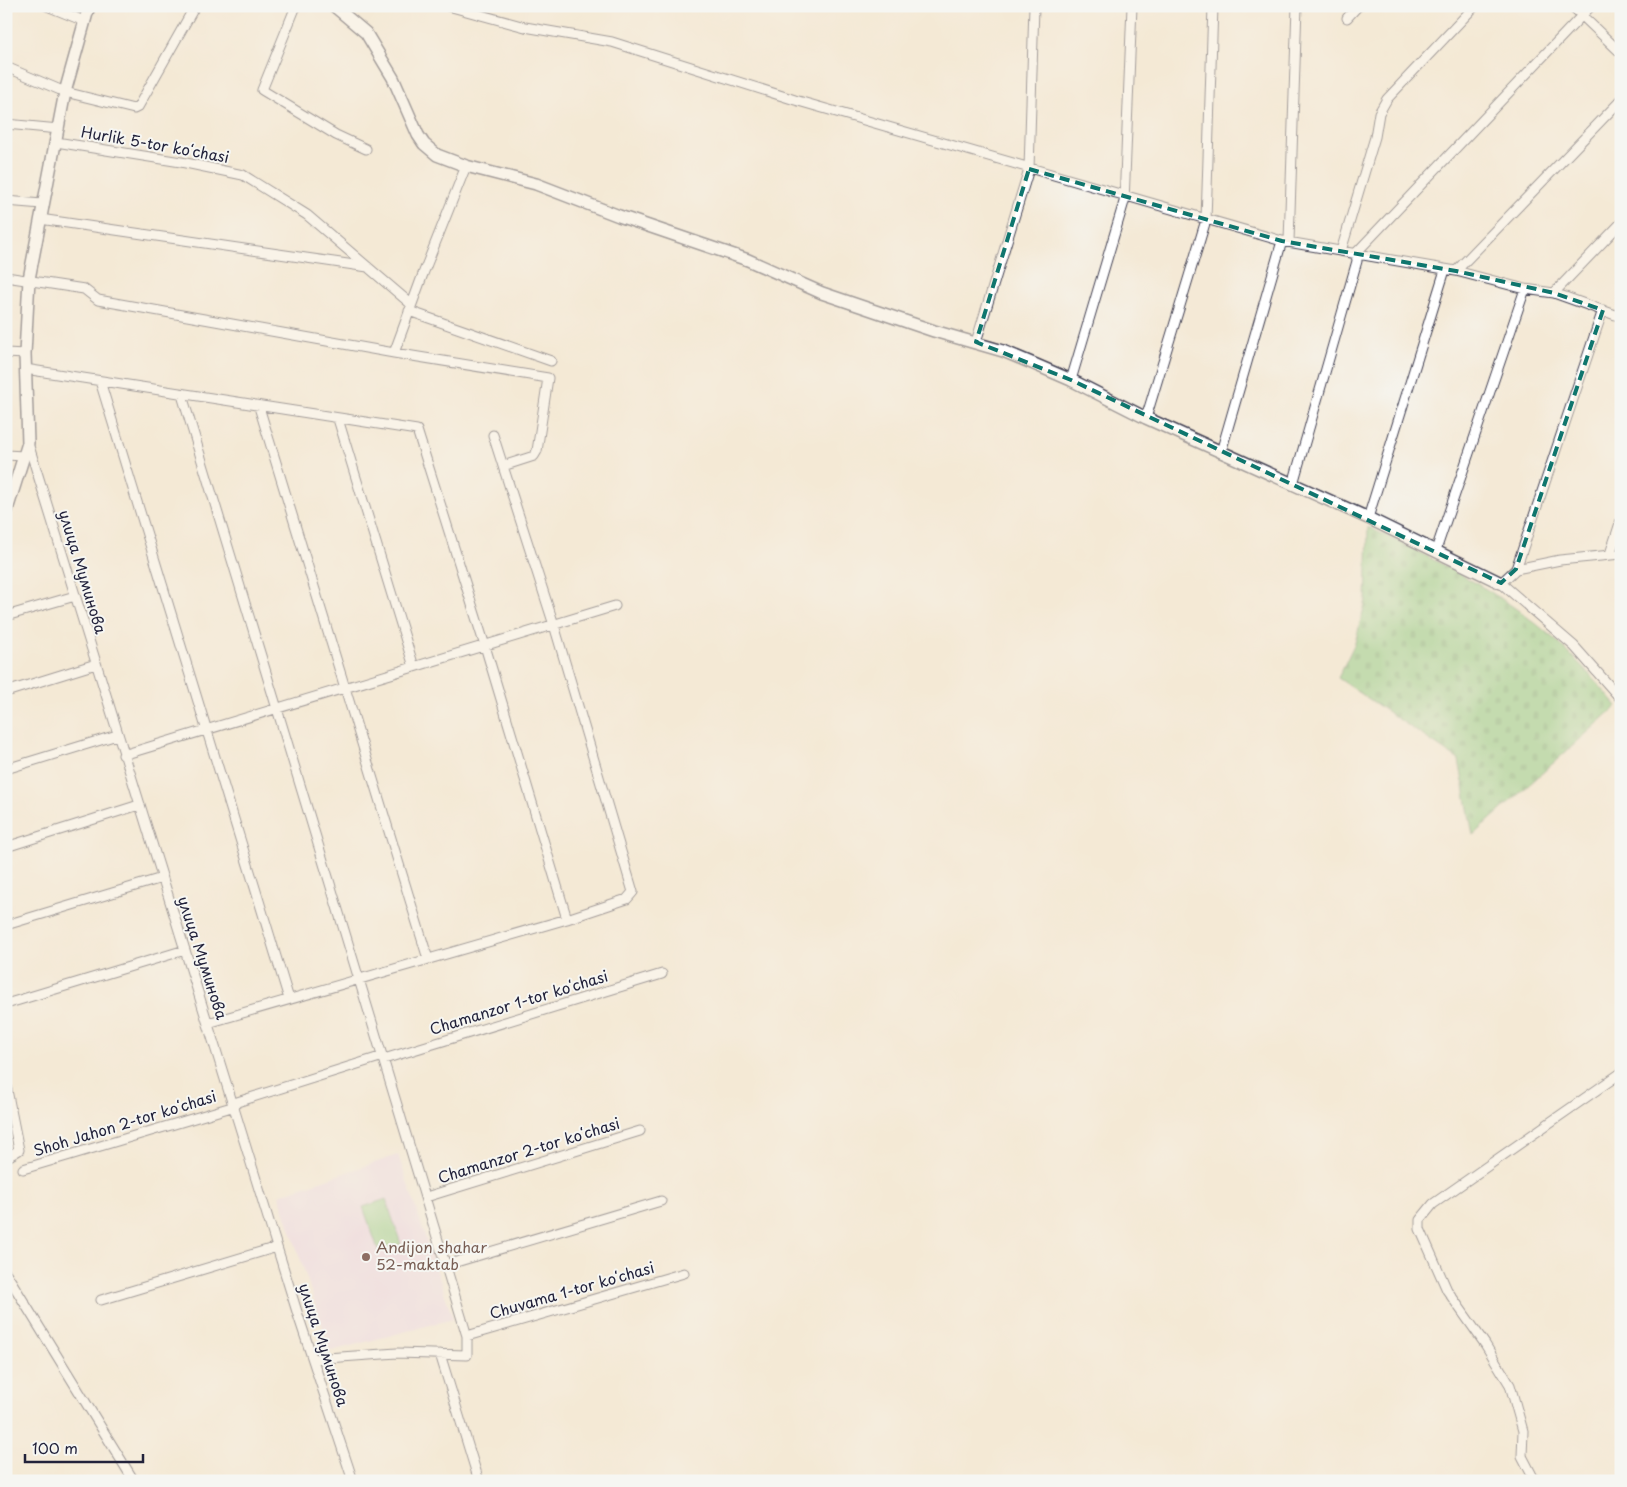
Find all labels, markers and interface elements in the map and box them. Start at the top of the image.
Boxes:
street label: Hurlik 5-tor koʻchasi [79,119,231,168]
street label: улица Муминова [54,507,113,637]
street label: улица Муминова [173,893,234,1023]
street label: Chamanzor 1-tor koʻchasi [426,963,611,1040]
street label: Shoh Jahon 2-tor koʻchasi [30,1084,219,1161]
street label: Chamanzor 2-tor koʻchasi [435,1111,622,1188]
place label: Andijon shahar 52-maktab [376,1235,487,1275]
marker: Andijon shahar 52-maktab [360,1251,372,1263]
street label: Chuvama 1-tor koʻchasi [486,1255,657,1324]
street label: улица Муминова [294,1280,355,1410]
scale bar [25,1432,142,1464]
text: 100 m [32,1436,78,1459]

